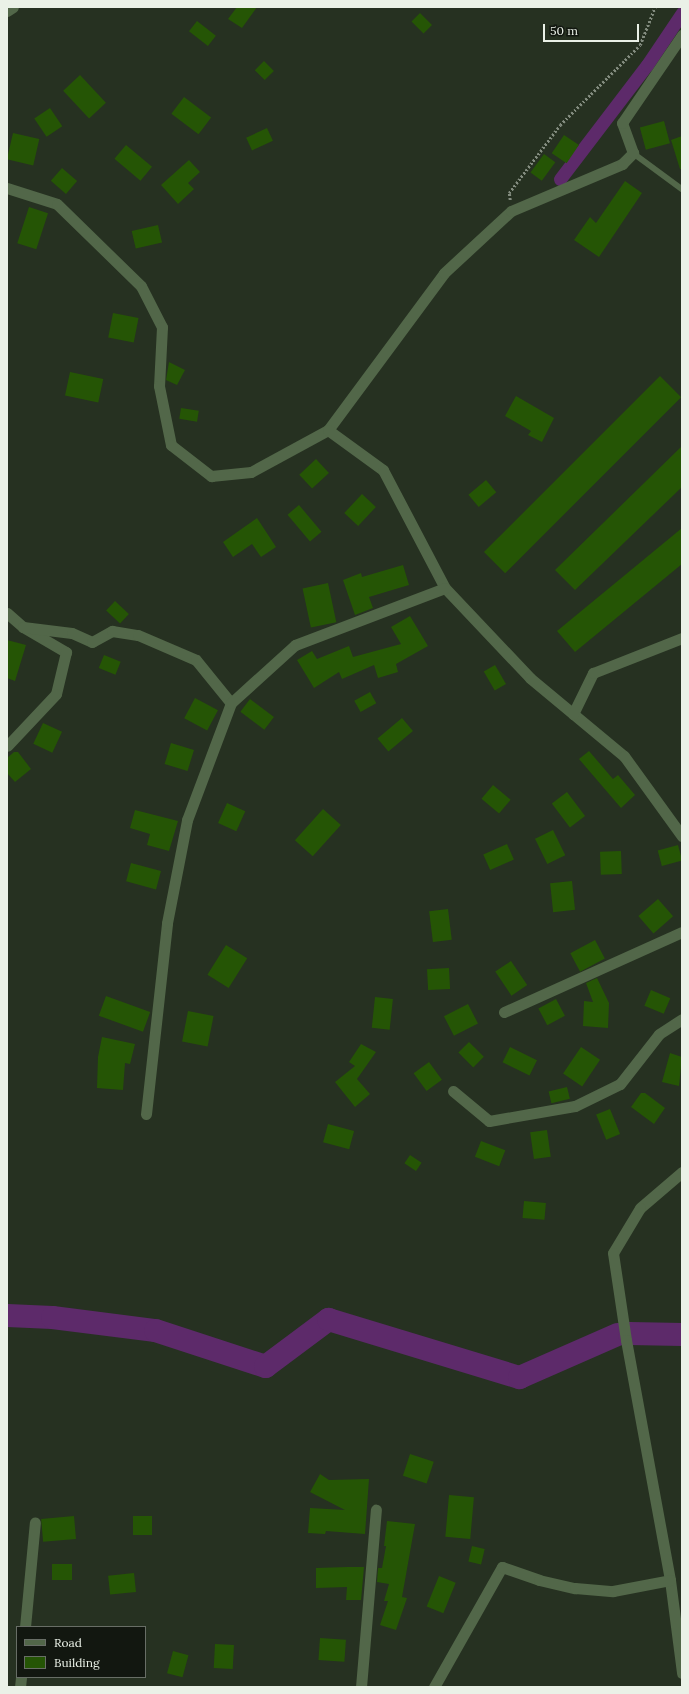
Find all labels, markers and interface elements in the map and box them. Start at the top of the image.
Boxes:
scale bar [545,16,641,42]
text: 50 m [550,23,578,38]
legend [16,1626,146,1678]
text: Road [54,1635,82,1650]
text: Building [54,1655,100,1670]

